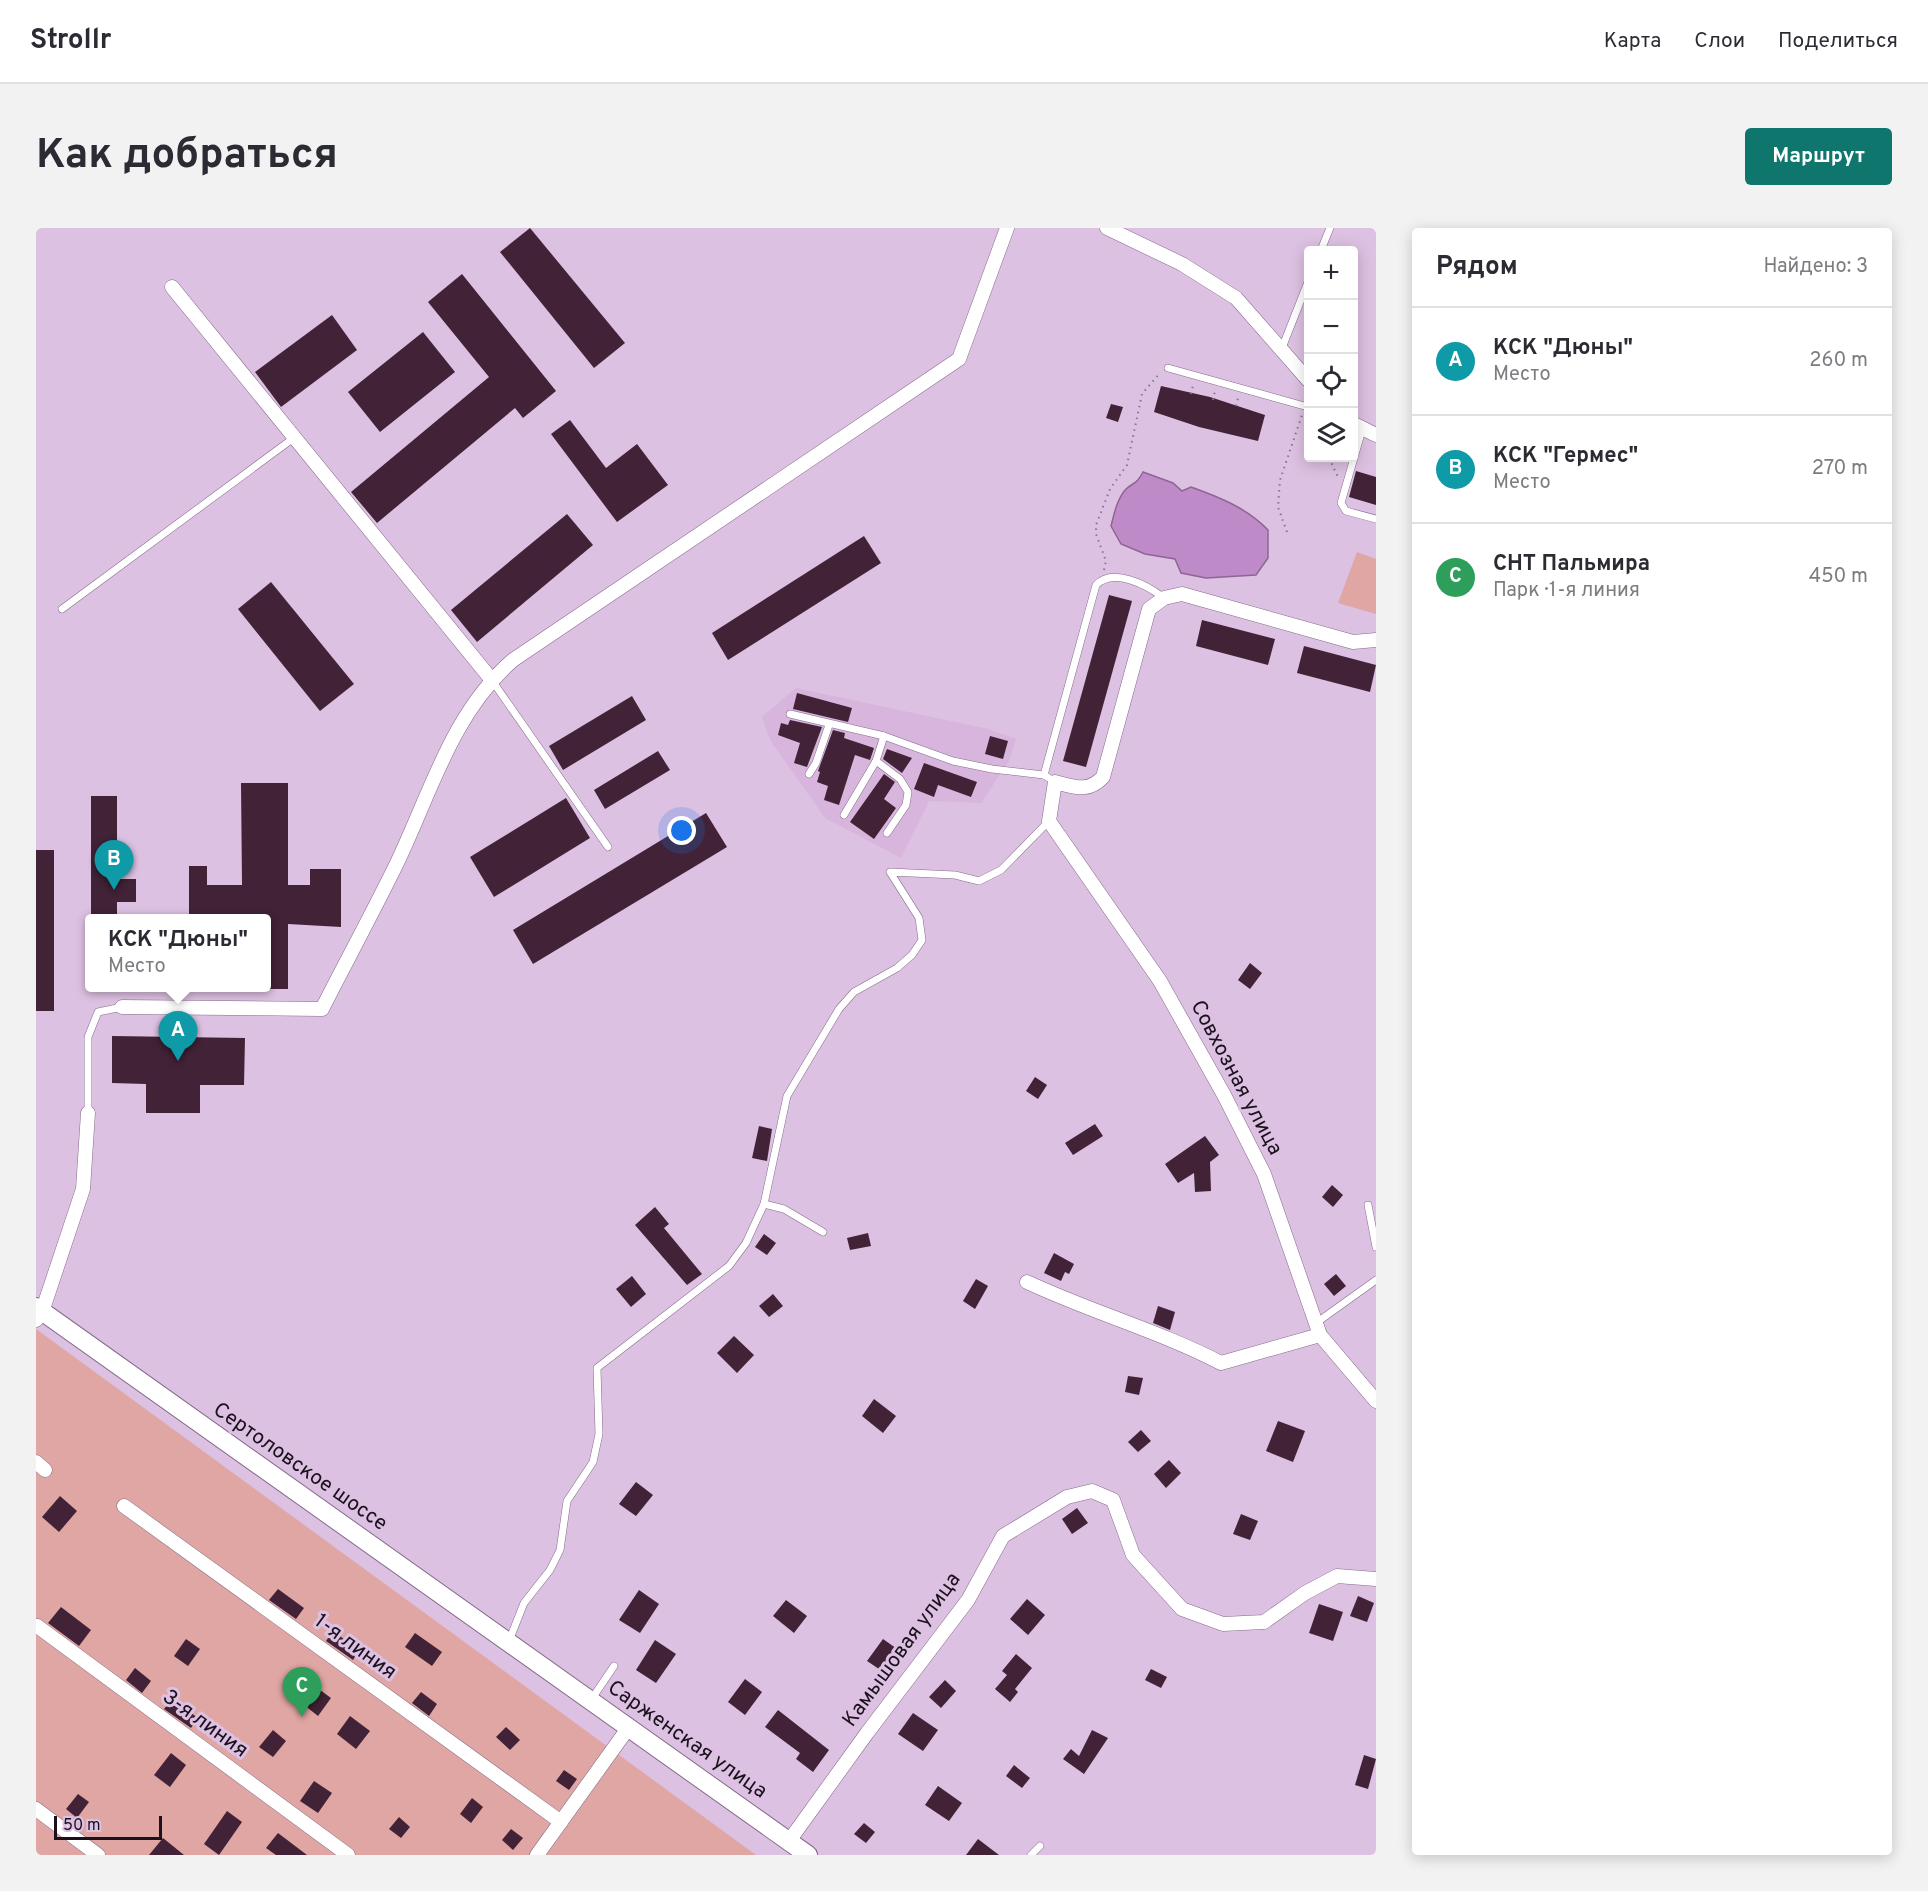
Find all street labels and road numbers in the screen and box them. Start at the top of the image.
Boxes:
street label: Совхозная улица [1184,996,1288,1160]
street label: Сертоловское шоссе [207,1397,393,1537]
street label: Камышовая улица [837,1567,967,1733]
street label: 1-я линия [308,1608,402,1686]
street label: Сарженская улица [602,1675,772,1805]
street label: 3-я линия [157,1684,253,1764]

